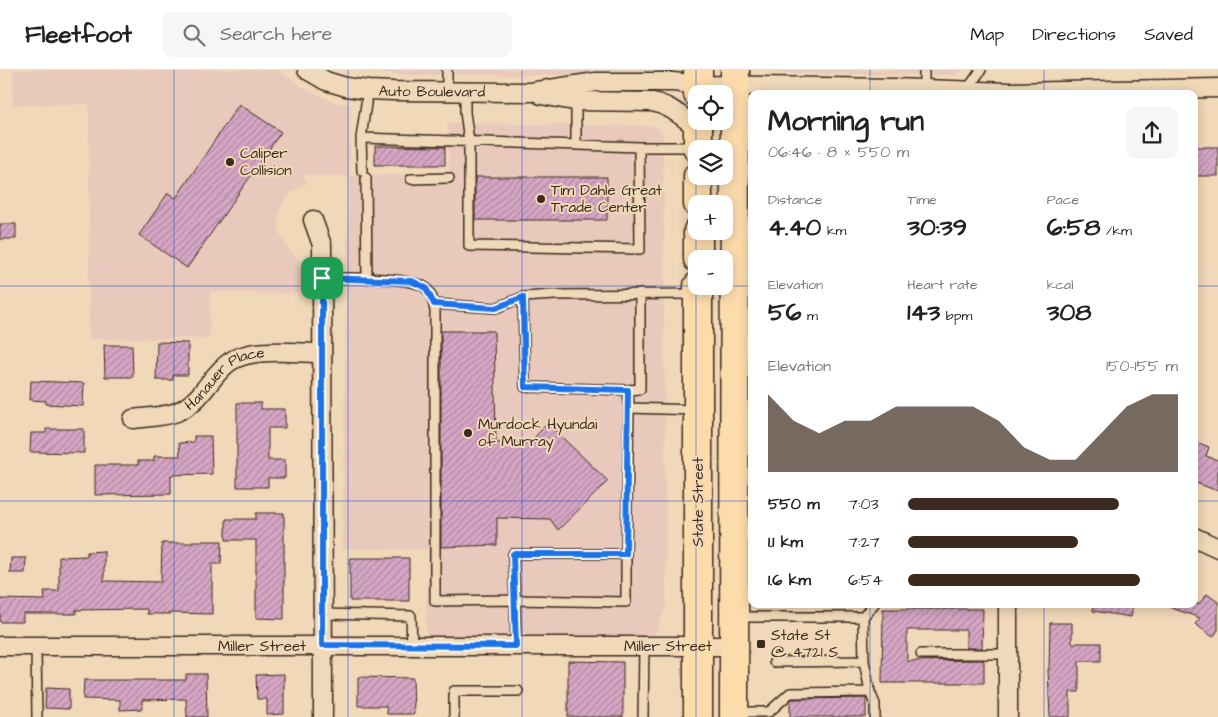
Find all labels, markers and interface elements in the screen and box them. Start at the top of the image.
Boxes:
search box [162,12,512,57]
text: Fleetfoot [25,18,132,52]
icon: search [180,21,208,49]
text: Search here [220,21,332,48]
text: Map [970,22,1004,47]
text: Directions [1032,22,1116,47]
text: Saved [1144,22,1193,47]
street label: Auto Boulevard [378,80,486,103]
map controls [688,85,733,295]
button: locate [688,85,733,130]
text: Morning run [768,102,924,141]
button: share [1126,107,1178,159]
button: layers [688,140,733,185]
text: 06:46 · 8 × 550 m [768,141,909,163]
place label: Caliper Collision [240,143,292,181]
marker: Caliper Collision [224,156,236,168]
place label: Tim Dahle Great Trade Center [551,180,662,218]
text: Distance [768,190,822,210]
text: Time [907,190,937,210]
text: Pace [1047,190,1079,210]
marker: Tim Dahle Great Trade Center [535,193,547,205]
button: + [688,195,733,240]
text: 4.40 [768,210,821,245]
text: 30:39 [907,210,967,245]
text: 6:58 [1047,210,1100,245]
text: km [821,221,846,241]
text: /km [1100,221,1132,241]
button: − [688,250,733,295]
pin [301,257,343,299]
icon: arrive [308,264,336,292]
text: Elevation [768,275,823,295]
text: Heart rate [907,275,978,295]
text: kcal [1047,275,1073,295]
text: 56 [768,295,801,330]
text: 143 [907,295,940,330]
text: 308 [1047,295,1091,330]
text: m [801,306,818,326]
text: bpm [940,306,972,326]
street label: Hanauer Place [180,342,265,416]
text: Elevation [768,355,831,377]
text: 150–155 m [1106,355,1178,377]
place label: Murdock Hyundai of Murray [478,414,598,453]
marker: Murdock Hyundai of Murray [462,427,474,439]
street label: State Street [688,457,709,547]
text: 550 m [768,493,820,515]
text: 7:03 [848,493,879,515]
text: 1.1 km [768,531,803,553]
text: 7:27 [848,531,880,553]
text: 1.6 km [768,569,811,591]
text: 6:54 [848,569,883,591]
place label: State St @ 4721 S [771,625,839,663]
street label: Miller Street [218,636,306,657]
street label: Miller Street [624,636,712,657]
marker: State St @ 4721 S [755,638,767,650]

